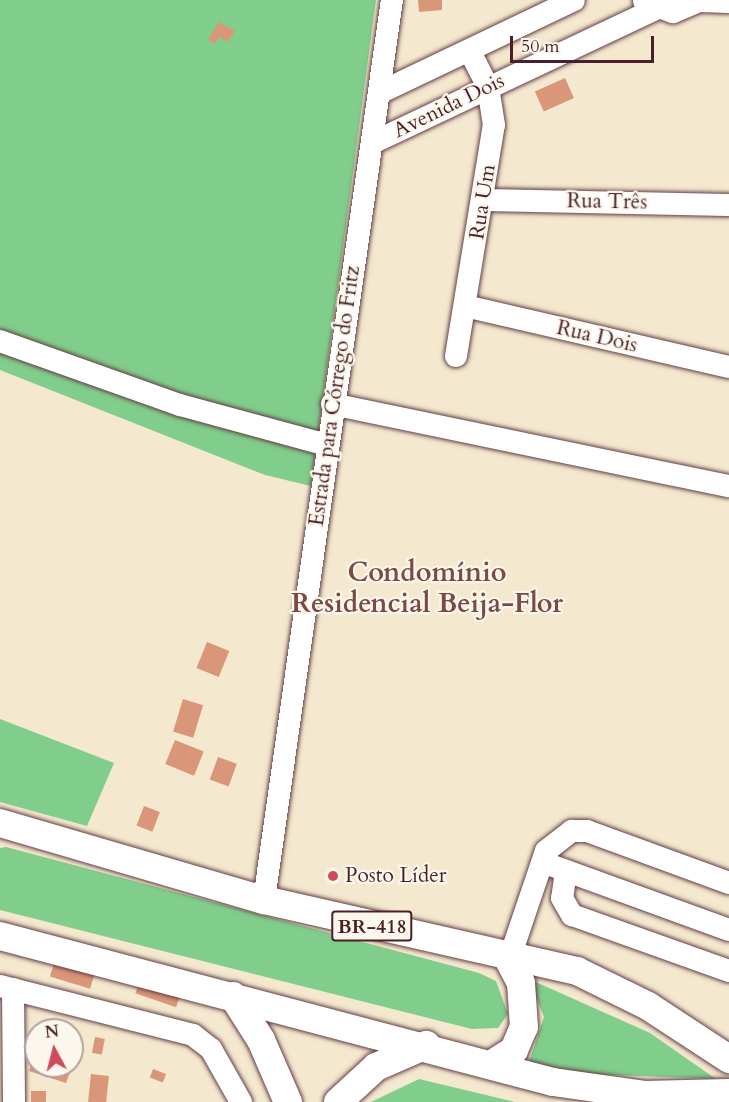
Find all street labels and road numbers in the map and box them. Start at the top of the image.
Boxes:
street label: Avenida Dois [389,68,509,144]
street label: Rua Um [465,163,501,241]
street label: Rua Três [567,189,647,215]
street label: Estrada para Córrego do Fritz [304,264,366,528]
street label: Rua Dois [554,315,640,359]
road number: BR-418 [330,909,414,943]

